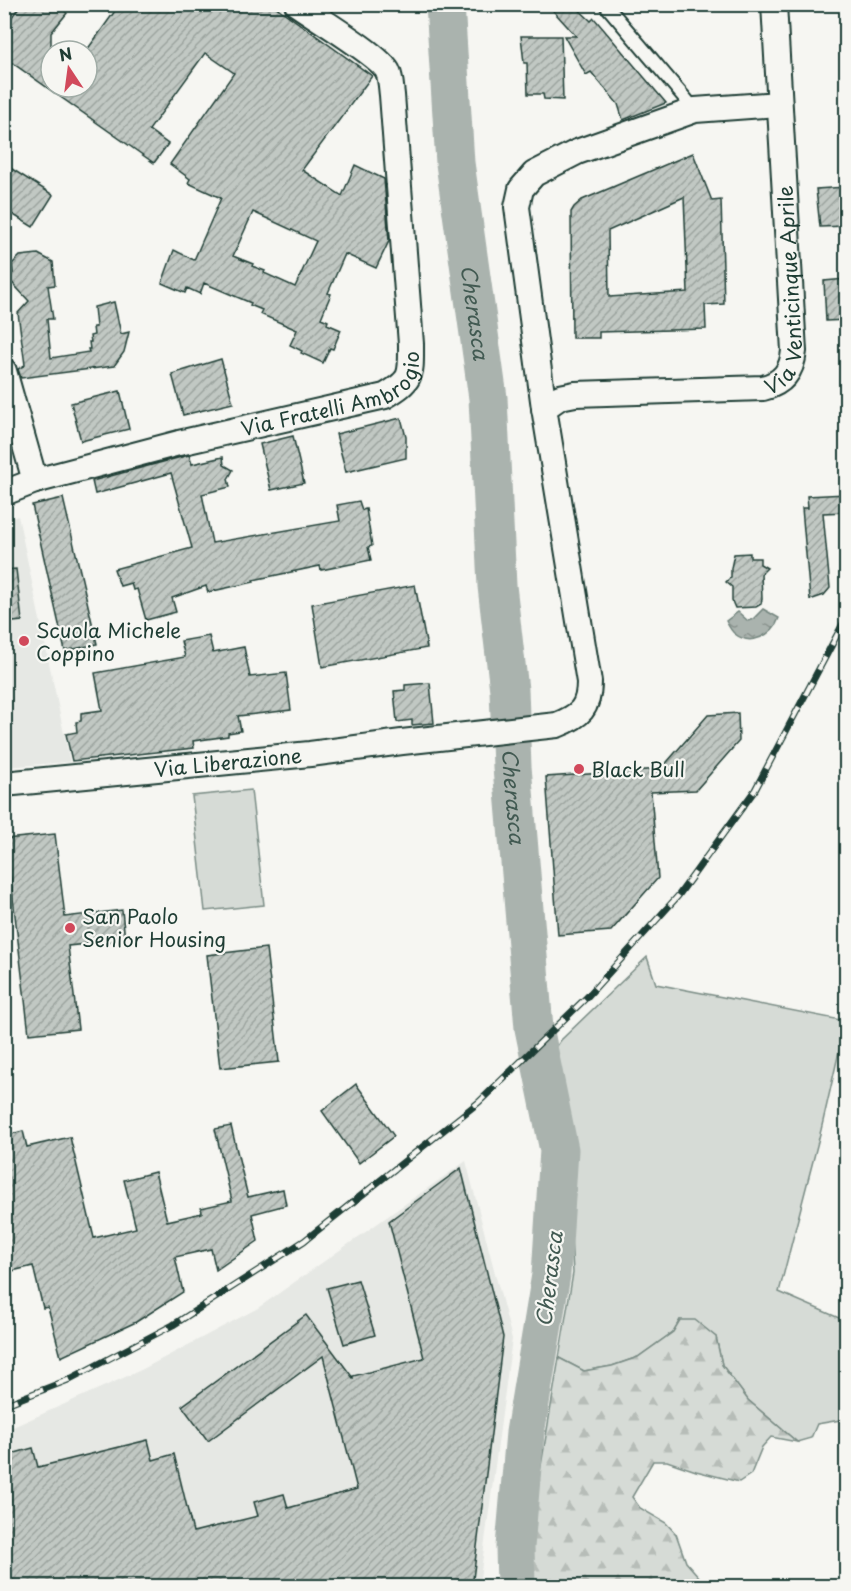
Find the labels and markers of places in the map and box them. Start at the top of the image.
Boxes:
place label: Scuola Michele Coppino [36,615,181,668]
marker: Scuola Michele Coppino [17,634,31,648]
place label: Black Bull [591,754,685,784]
marker: Black Bull [572,762,586,776]
place label: San Paolo Senior Housing [82,901,226,954]
marker: San Paolo Senior Housing [63,921,77,935]

